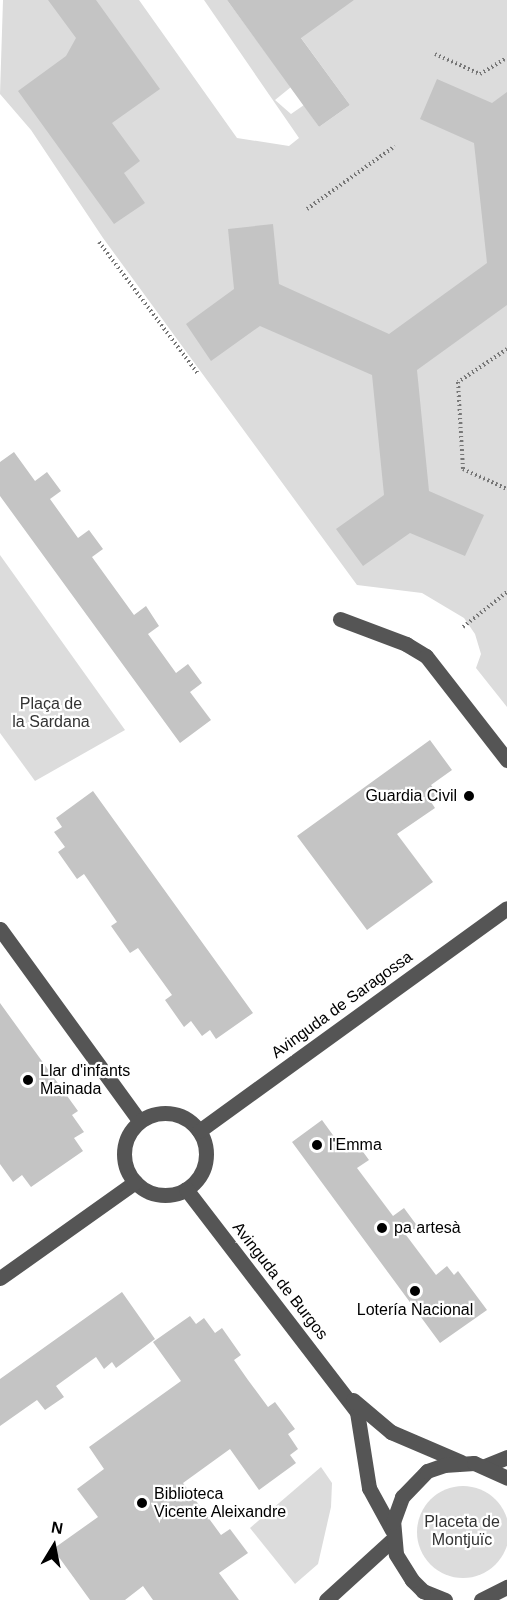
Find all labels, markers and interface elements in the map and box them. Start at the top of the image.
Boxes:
park label: Plaça de la Sardana [12,694,90,732]
place label: Guardia Civil [365,786,457,806]
marker: Guardia Civil [462,789,476,803]
street label: Avinguda de Saragossa [268,947,416,1063]
place label: Llar d'infants Mainada [40,1061,130,1099]
marker: Llar d'infants Mainada [21,1073,35,1087]
place label: l'Emma [329,1135,382,1155]
marker: l'Emma [310,1138,324,1152]
street label: Avinguda de Burgos [228,1218,332,1344]
place label: pa artesà [394,1218,461,1238]
marker: pa artesà [375,1221,389,1235]
marker: Lotería Nacional [408,1284,422,1298]
place label: Lotería Nacional [357,1300,473,1320]
place label: Biblioteca Vicente Aleixandre [154,1484,287,1522]
marker: Biblioteca Vicente Aleixandre [135,1496,149,1510]
park label: Placeta de Montjuïc [424,1512,500,1550]
north arrow [24,1516,84,1576]
text: N [50,1518,64,1537]

